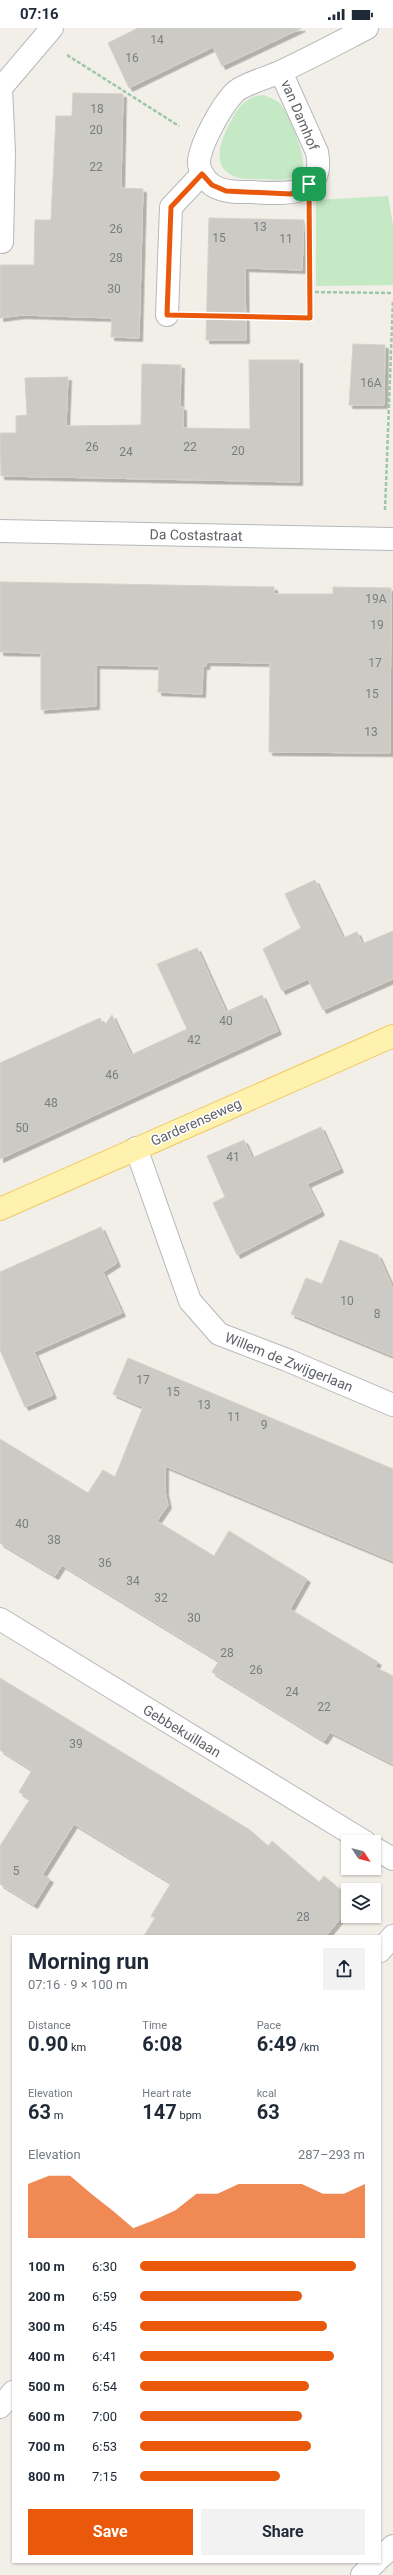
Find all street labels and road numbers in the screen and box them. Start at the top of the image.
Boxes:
street label: van Damhof [278,77,322,153]
street label: Da Costastraat [149,526,243,544]
street label: Garderenseweg [148,1095,244,1149]
street label: Willem de Zwijgerlaan [223,1329,355,1395]
street label: Gebbekuillaan [140,1701,224,1761]

